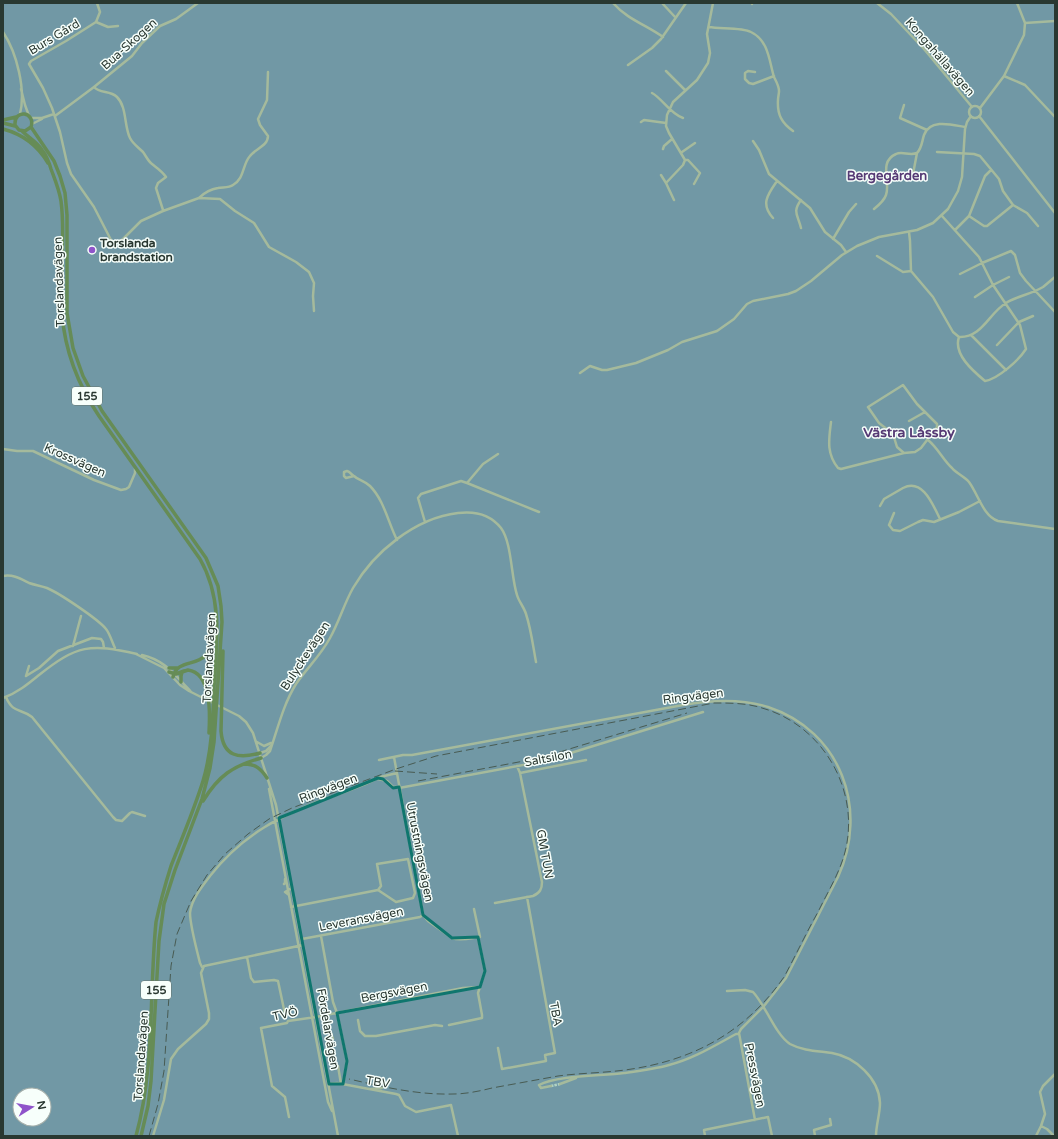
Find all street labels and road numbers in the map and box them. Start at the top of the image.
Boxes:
street label: Bua-Skogen [98,15,160,73]
street label: Kongahällavägen [902,15,978,99]
street label: Burs Gård [26,16,82,58]
street label: Torslandavägen [50,237,68,327]
road number: 155 [72,387,102,405]
street label: Krossvägen [42,440,108,480]
street label: Torslandavägen [200,613,218,703]
street label: Bulyckevägen [278,619,332,693]
street label: Ringvägen [662,685,724,707]
street label: Saltsilon [523,747,573,769]
street label: Ringvägen [297,771,359,805]
street label: Utrustningsvägen [403,801,437,903]
street label: GM TUN [534,828,556,880]
street label: Leveransvägen [318,904,404,934]
street label: Bergsvägen [360,979,428,1005]
road number: 155 [141,981,171,999]
street label: Fördelarvägen [314,987,342,1071]
street label: TBA [547,1001,565,1027]
street label: TVÖ [271,1004,299,1024]
street label: Torslandavägen [131,1011,151,1101]
street label: Pressvägen [742,1042,768,1108]
street label: TBV [365,1073,392,1091]

